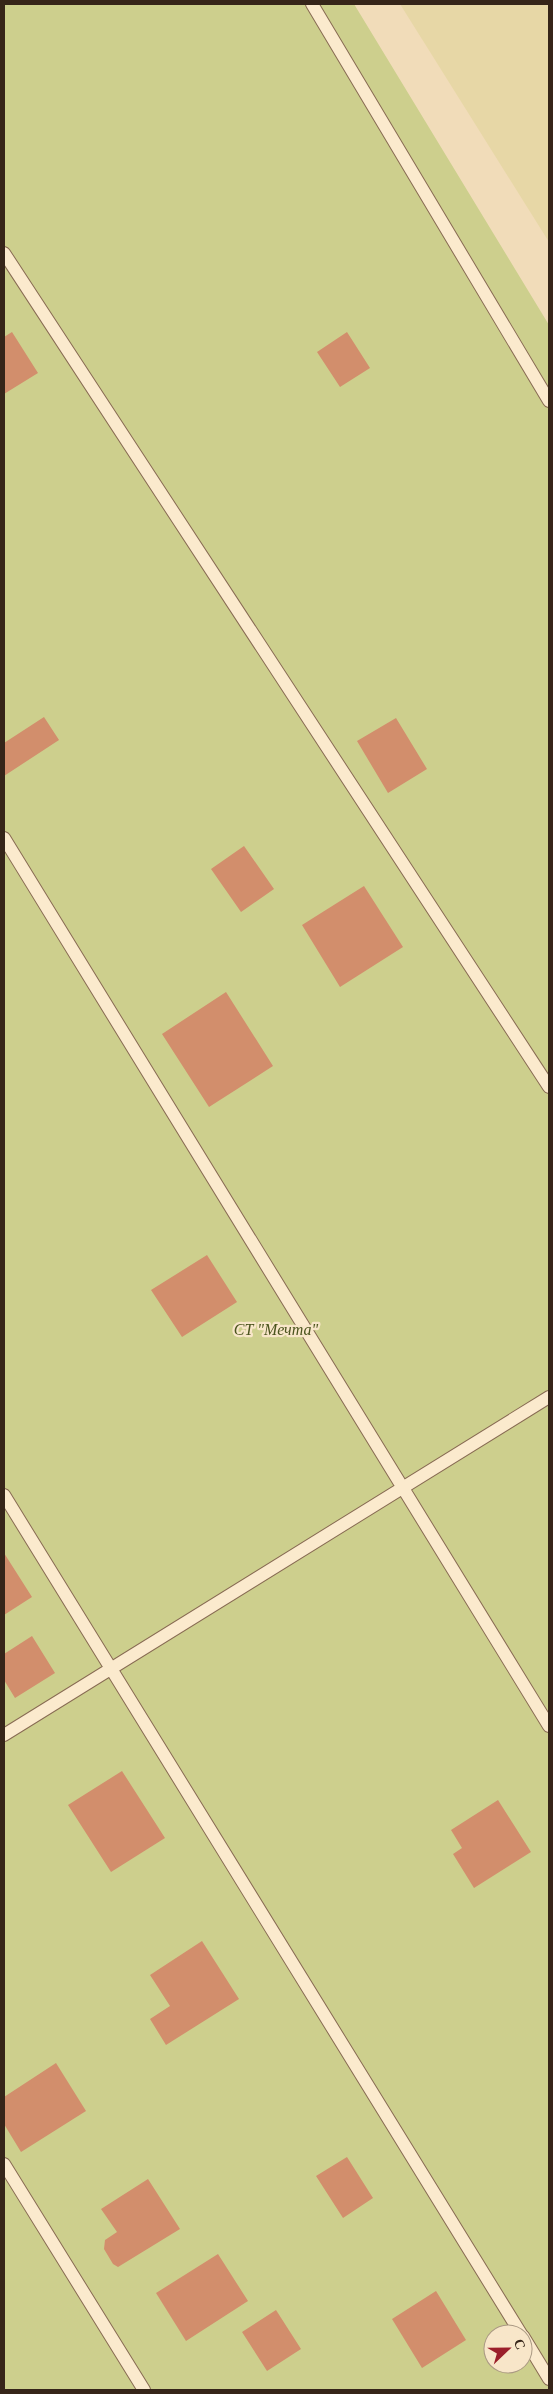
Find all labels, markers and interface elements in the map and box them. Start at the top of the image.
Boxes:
park label: СТ "Мечта" [234,1321,318,1338]
north arrow [483,2324,533,2374]
text: С [511,2337,528,2352]

